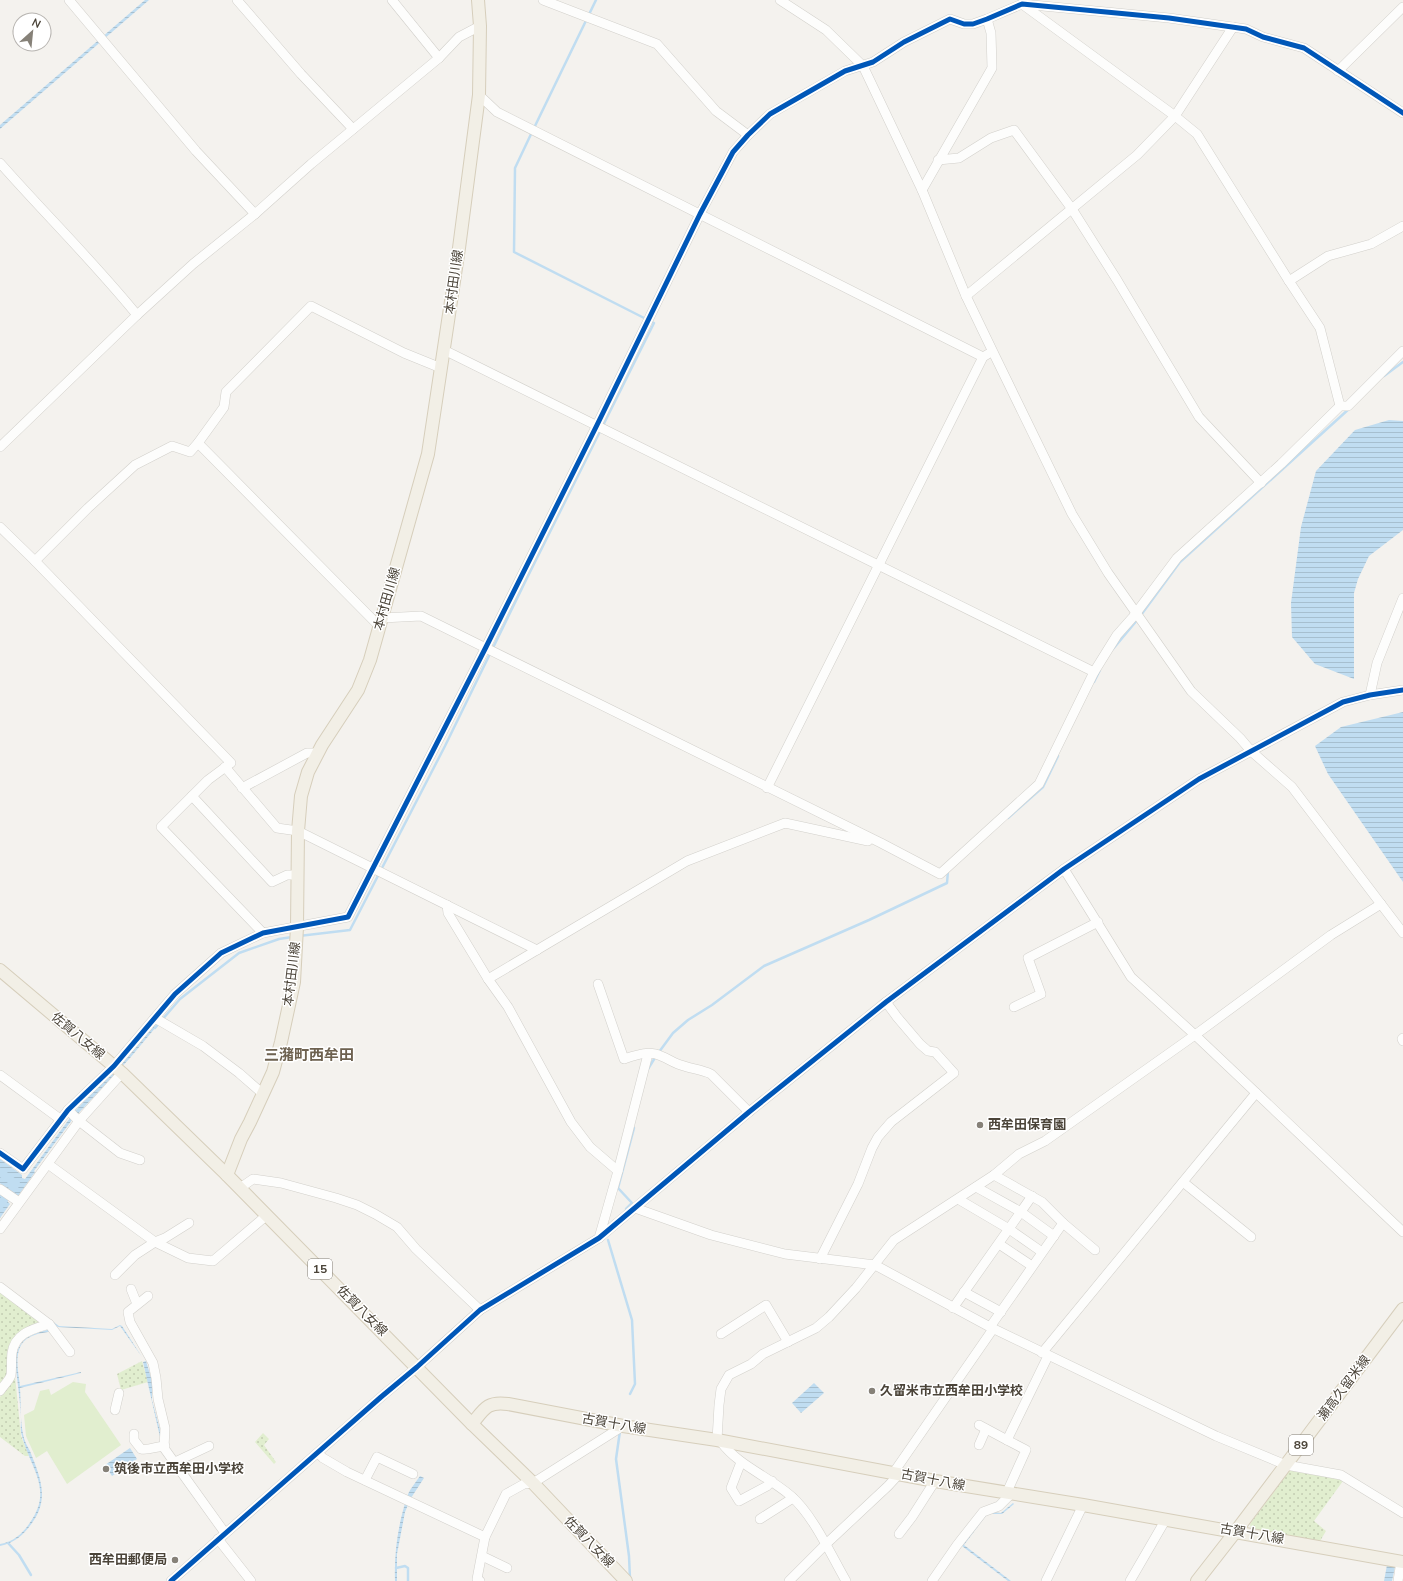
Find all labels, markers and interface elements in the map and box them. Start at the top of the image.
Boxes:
north arrow [12,12,52,52]
text: N [29,15,43,32]
street label: 本村田川線 [441,249,467,315]
street label: 本村田川線 [369,565,405,633]
street label: 本村田川線 [279,941,305,1007]
street label: 佐賀八女線 [47,1008,109,1064]
district label: 三潴町西牟田 [264,1045,354,1065]
place label: 西牟田保育園 [988,1116,1066,1134]
marker: 西牟田保育園 [975,1120,985,1130]
road number: 15 [308,1259,332,1279]
street label: 佐賀八女線 [333,1282,391,1340]
street label: 瀬高久留米線 [1313,1351,1375,1425]
place label: 久留米市立西牟田小学校 [880,1382,1023,1400]
marker: 久留米市立西牟田小学校 [867,1386,877,1396]
street label: 古賀十八線 [580,1409,648,1439]
road number: 89 [1289,1435,1313,1455]
place label: 筑後市立西牟田小学校 [114,1460,244,1478]
marker: 筑後市立西牟田小学校 [101,1464,111,1474]
street label: 古賀十八線 [899,1465,967,1495]
street label: 佐賀八女線 [560,1512,618,1572]
street label: 古賀十八線 [1218,1519,1286,1549]
place label: 西牟田郵便局 [89,1551,167,1569]
marker: 西牟田郵便局 [170,1555,180,1565]

